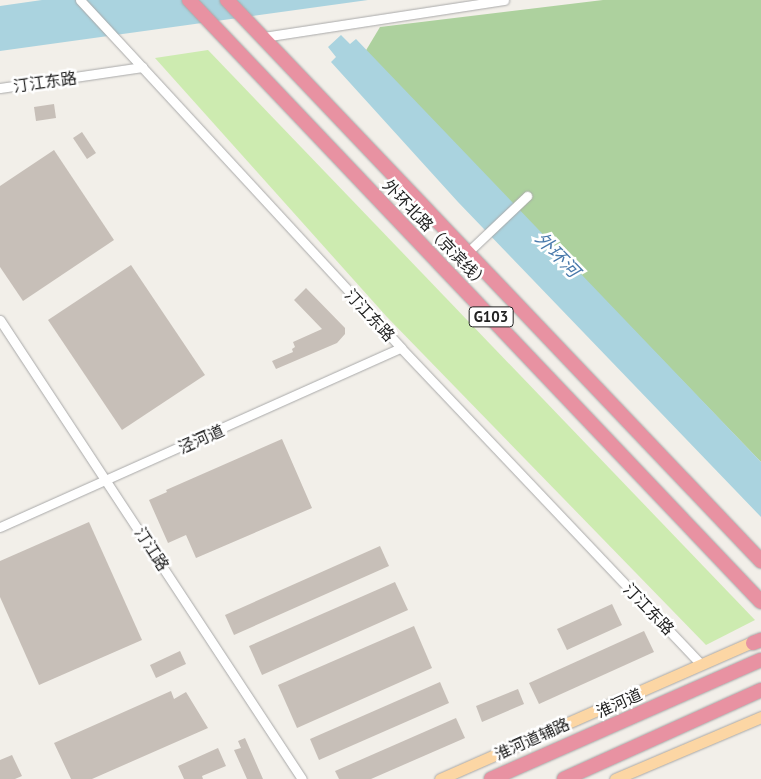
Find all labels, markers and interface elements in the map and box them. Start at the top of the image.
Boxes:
street label: 汀江东路 [12,68,78,96]
street label: 外环北路（京滨线） [379,176,493,292]
water label: 外环河 [530,228,584,282]
street label: 汀江东路 [341,285,399,345]
road number: G103 [468,304,514,330]
street label: 泾河道 [175,420,227,458]
street label: 汀江路 [131,524,173,574]
street label: 汀江东路 [620,579,678,639]
street label: 淮河道 [593,684,645,722]
street label: 淮河道辅路 [492,714,572,764]

